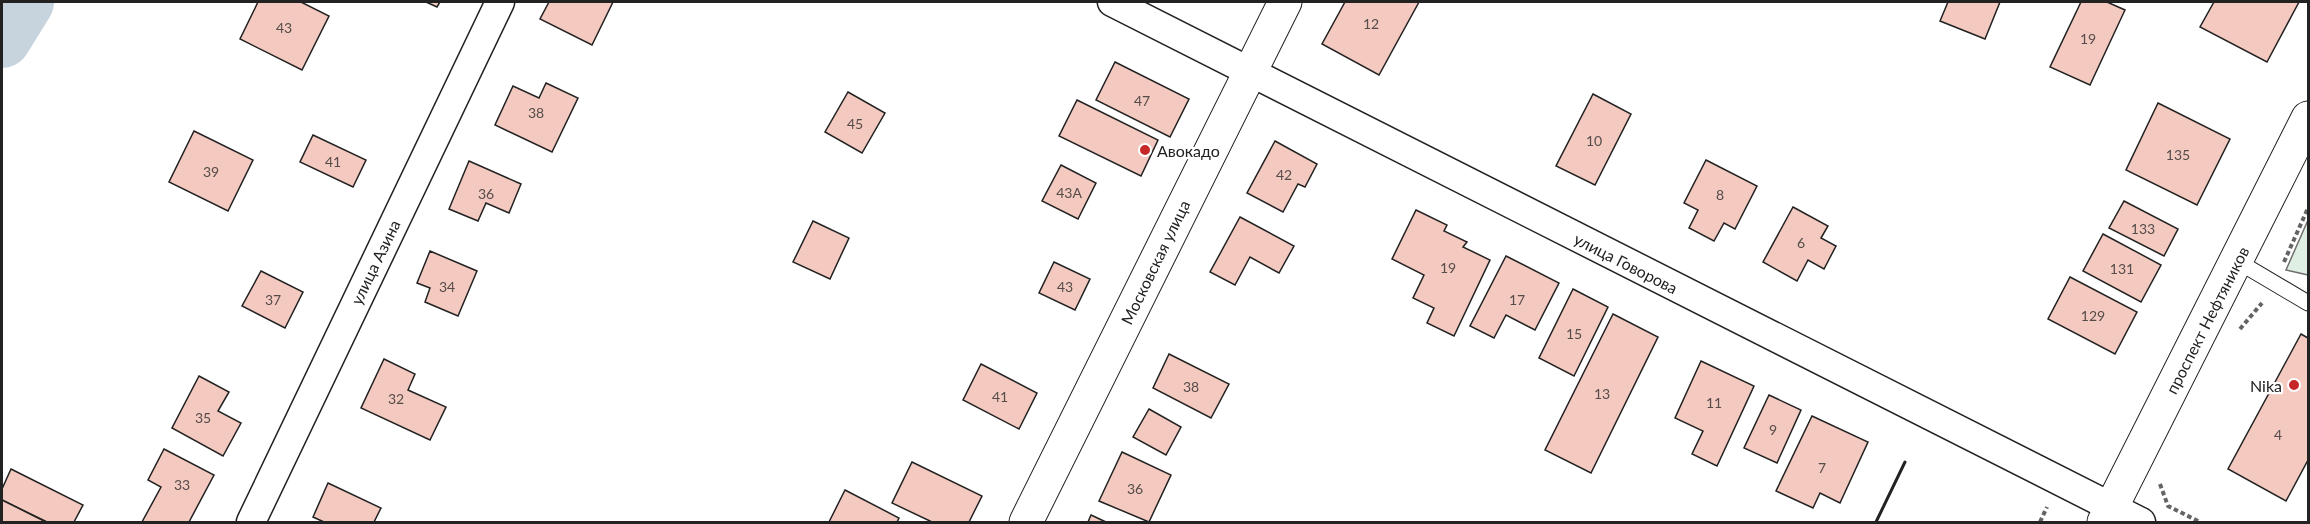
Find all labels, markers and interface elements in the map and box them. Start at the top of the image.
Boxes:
house number: 12 [1363,15,1379,32]
house number: 43 [276,19,292,36]
house number: 19 [2080,30,2096,47]
house number: 47 [1134,92,1150,109]
house number: 38 [528,104,544,121]
house number: 45 [847,115,863,132]
house number: 10 [1586,132,1602,149]
place label: Авокадо [1157,141,1220,160]
marker: Авокадо [1138,143,1152,157]
house number: 135 [2166,146,2190,163]
house number: 41 [325,153,341,170]
house number: 39 [203,163,219,180]
house number: 42 [1276,166,1292,183]
house number: 43А [1056,184,1082,201]
house number: 36 [478,185,494,202]
house number: 8 [1716,186,1724,203]
street label: Московская улица [1117,197,1193,327]
street label: улица Азина [346,217,404,307]
house number: 133 [2131,220,2155,237]
street label: улица Говорова [1571,229,1681,297]
house number: 6 [1797,234,1805,251]
street label: проспект Нефтяников [2162,243,2252,397]
house number: 19 [1440,259,1456,276]
house number: 131 [2110,260,2134,277]
house number: 34 [439,278,455,295]
house number: 43 [1057,278,1073,295]
house number: 37 [265,291,281,308]
house number: 17 [1509,291,1525,308]
house number: 129 [2081,307,2105,324]
house number: 15 [1566,325,1582,342]
place label: Nika [2250,376,2282,395]
house number: 38 [1183,378,1199,395]
marker: Nika [2287,378,2301,392]
house number: 13 [1594,385,1610,402]
house number: 41 [992,388,1008,405]
house number: 32 [388,390,404,407]
house number: 11 [1706,394,1722,411]
house number: 35 [195,409,211,426]
house number: 9 [1769,421,1777,438]
house number: 4 [2274,426,2282,443]
house number: 7 [1818,459,1826,476]
house number: 33 [174,476,190,493]
house number: 36 [1127,480,1143,497]

